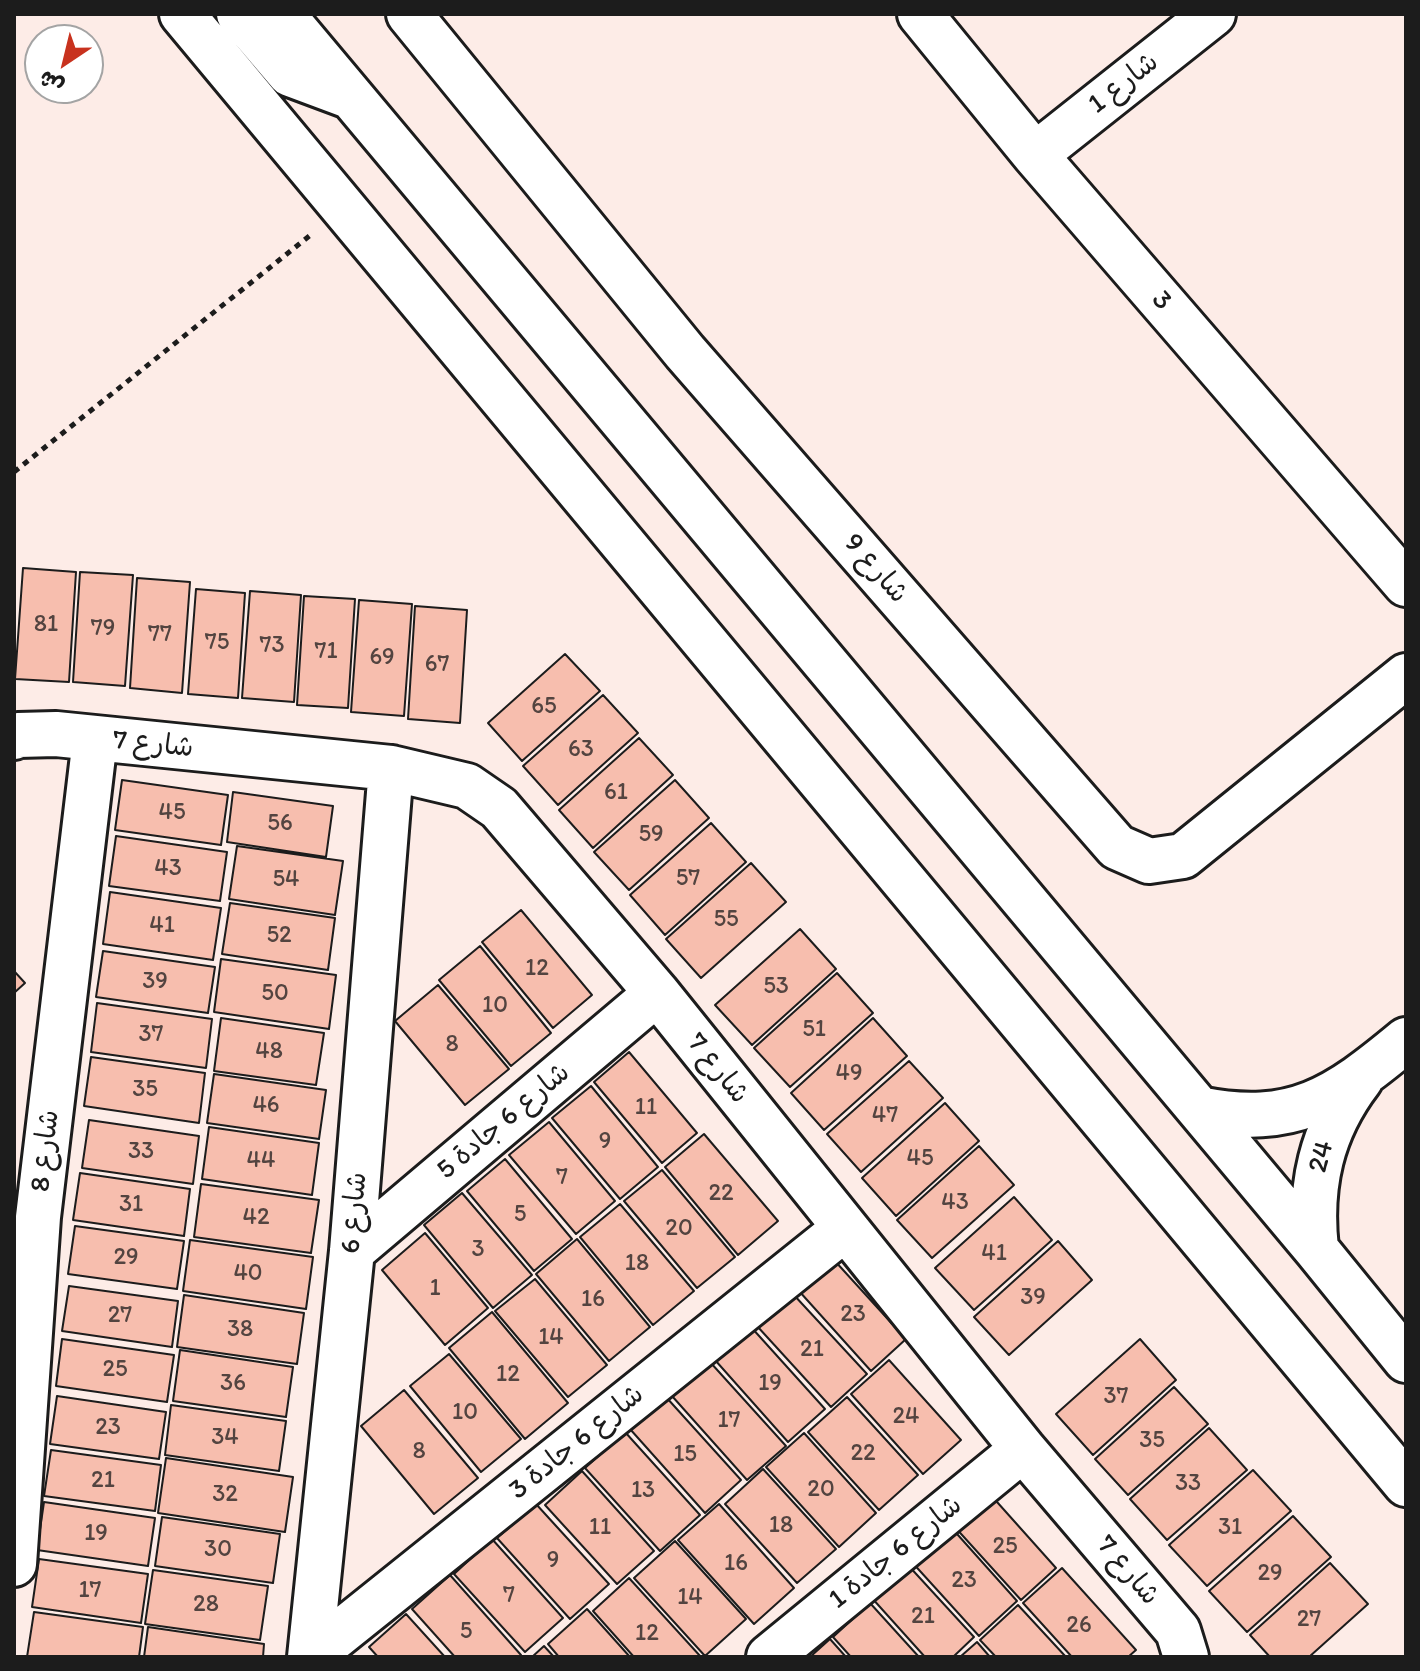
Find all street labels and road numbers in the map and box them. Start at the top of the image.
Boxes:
street label: شارع 1 [1082,46,1166,122]
street label: 3 [1143,284,1179,318]
street label: شارع 9 [836,527,914,611]
street label: شارع 7 [111,724,195,766]
street label: شارع 7 [679,1027,755,1111]
street label: شارع 6 جادة 5 [431,1057,577,1187]
street label: شارع 8 [24,1108,68,1194]
street label: 24 [1302,1137,1342,1177]
street label: شارع 6 [335,1171,375,1255]
street label: شارع 6 جادة 3 [503,1378,651,1508]
street label: شارع 6 جادة 1 [823,1489,969,1617]
street label: شارع 7 [1088,1529,1166,1613]

